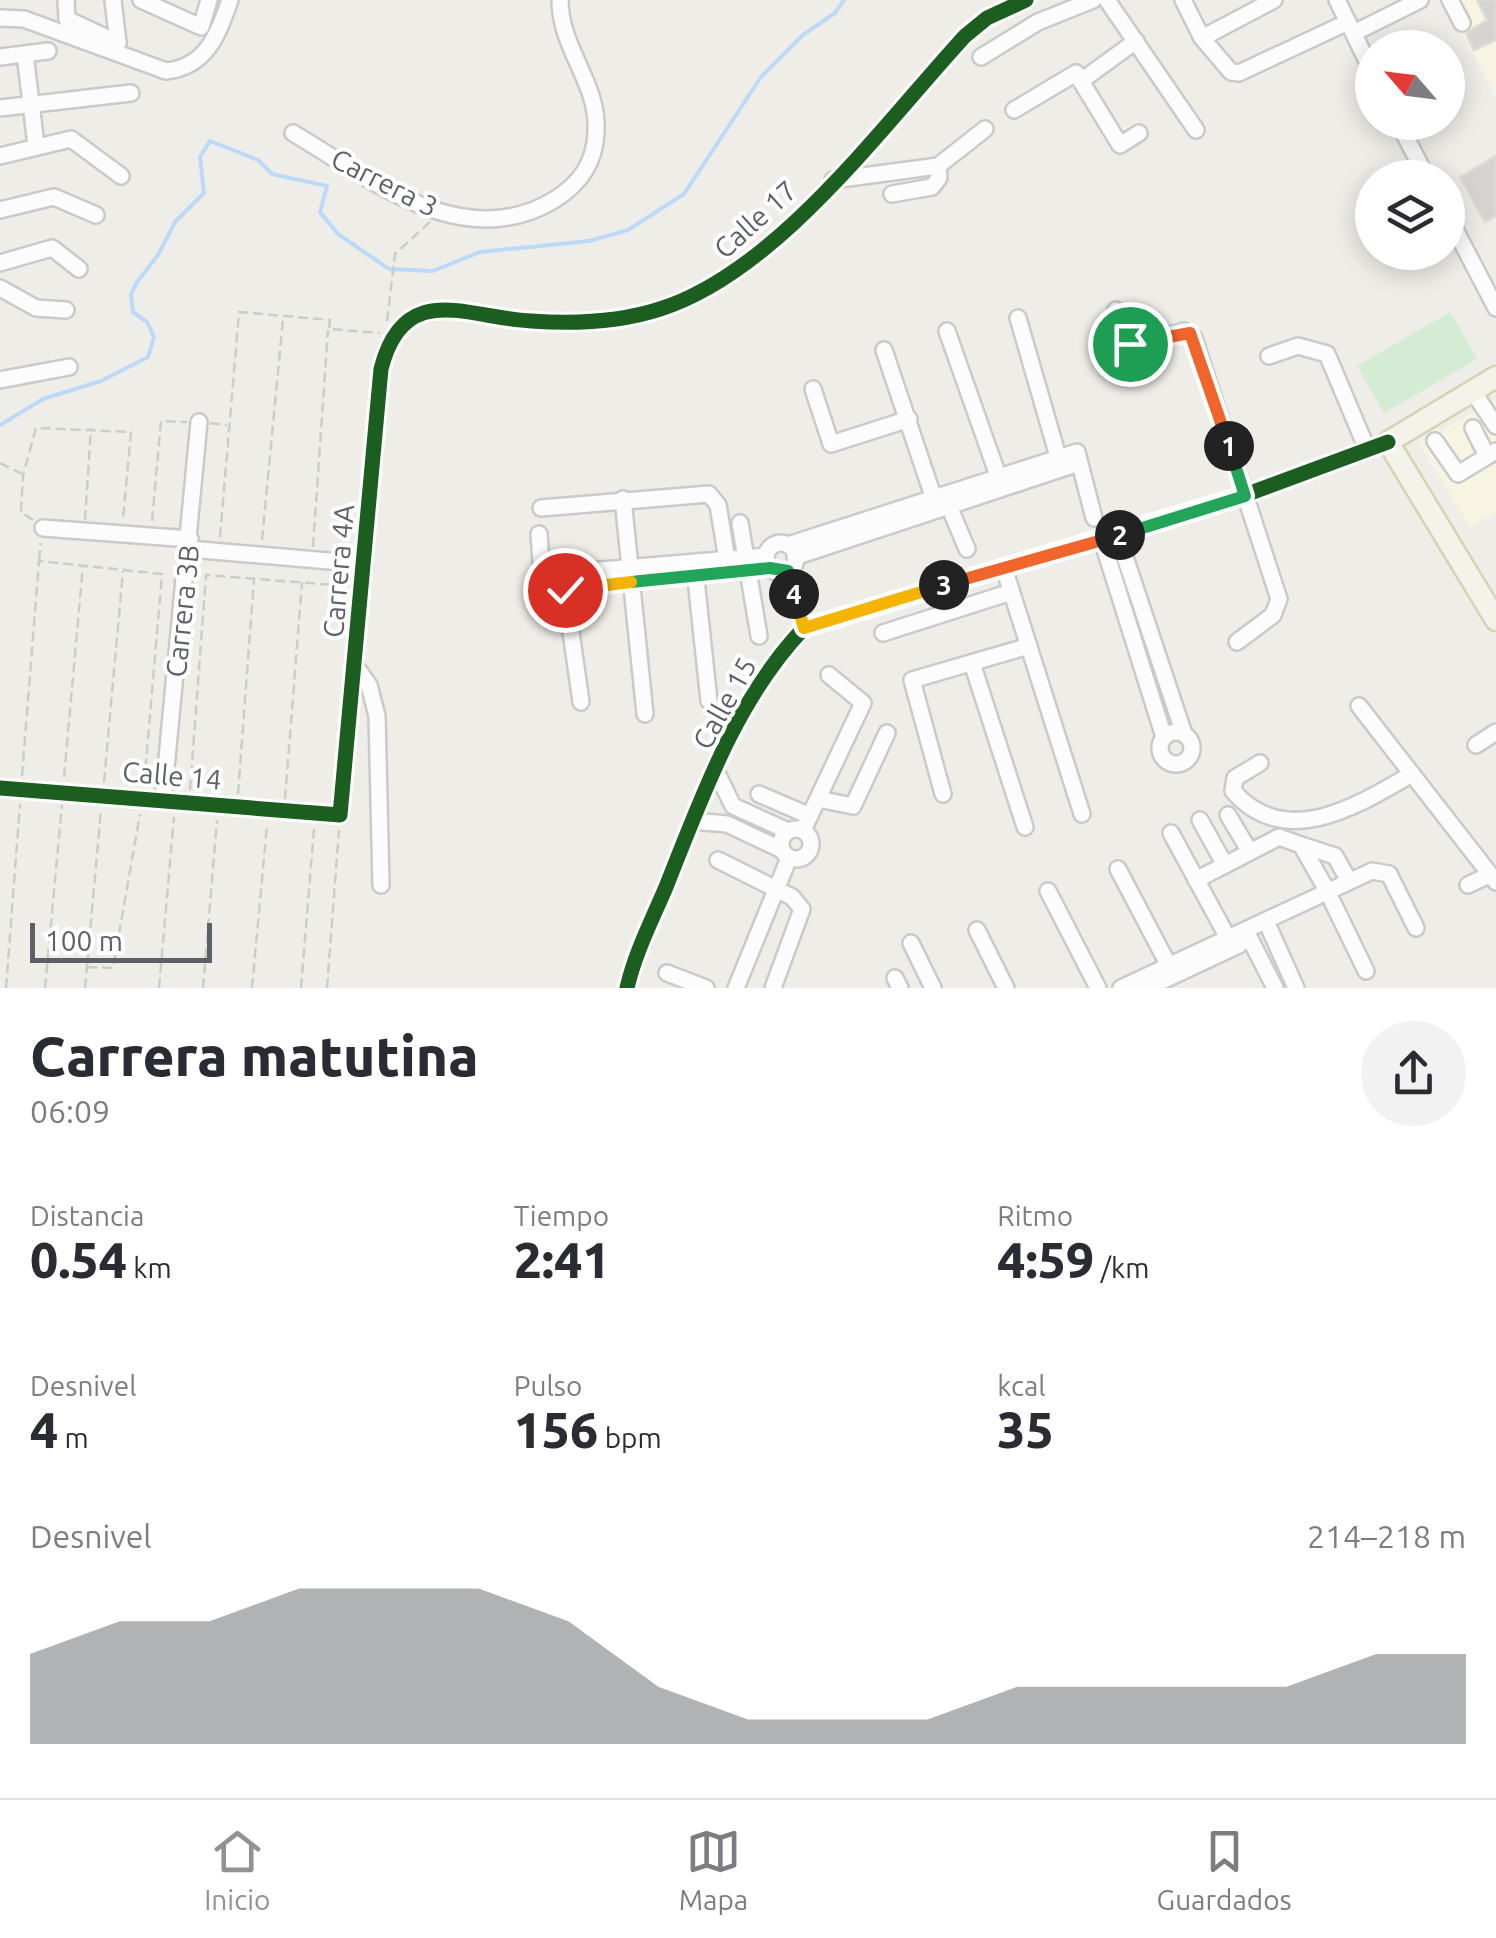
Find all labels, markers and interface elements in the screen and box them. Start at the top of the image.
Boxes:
north arrow [1355,30,1465,140]
map controls [1355,30,1465,270]
street label: Carrera 3 [327,142,443,222]
button: layers [1355,160,1465,270]
street label: Calle 17 [708,174,802,264]
pin [1088,302,1173,387]
icon: arrive [1103,317,1158,372]
pin: 1 [1204,421,1254,471]
text: 1 [1221,430,1237,461]
street label: Carrera 4A [317,503,359,639]
pin: 2 [1095,510,1145,560]
text: 2 [1112,519,1128,550]
street label: Carrera 3B [160,543,204,679]
pin [523,548,608,633]
pin: 3 [919,560,969,610]
icon: check [538,563,593,618]
pin: 4 [769,569,819,619]
text: 3 [936,569,952,600]
text: 4 [786,578,802,609]
street label: Calle 15 [686,652,762,754]
street label: Calle 14 [121,755,223,795]
scale bar [30,918,212,963]
text: 100 m [45,925,123,956]
button: share [1361,1021,1466,1126]
text: Carrera matutina [30,1025,479,1086]
text: 06:09 [30,1093,110,1129]
text: Distancia [30,1200,144,1231]
text: Tiempo [514,1200,609,1231]
text: Ritmo [997,1200,1073,1231]
text: 0.54 [30,1231,127,1287]
text: 2:41 [514,1231,611,1287]
text: 4:59 [997,1231,1094,1287]
text: km [127,1252,172,1283]
text: /km [1094,1252,1149,1283]
text: Desnivel [30,1370,137,1401]
text: Pulso [514,1370,582,1401]
text: kcal [997,1370,1046,1401]
text: 4 [30,1401,58,1457]
text: 156 [514,1401,598,1457]
text: 35 [997,1401,1054,1457]
text: m [58,1422,89,1453]
text: bpm [598,1422,662,1453]
text: Desnivel [30,1518,152,1554]
text: 214–218 m [1307,1518,1466,1554]
tab: Inicio [204,1824,270,1915]
tab: Mapa [679,1824,748,1915]
tab: Guardados [1157,1824,1292,1915]

